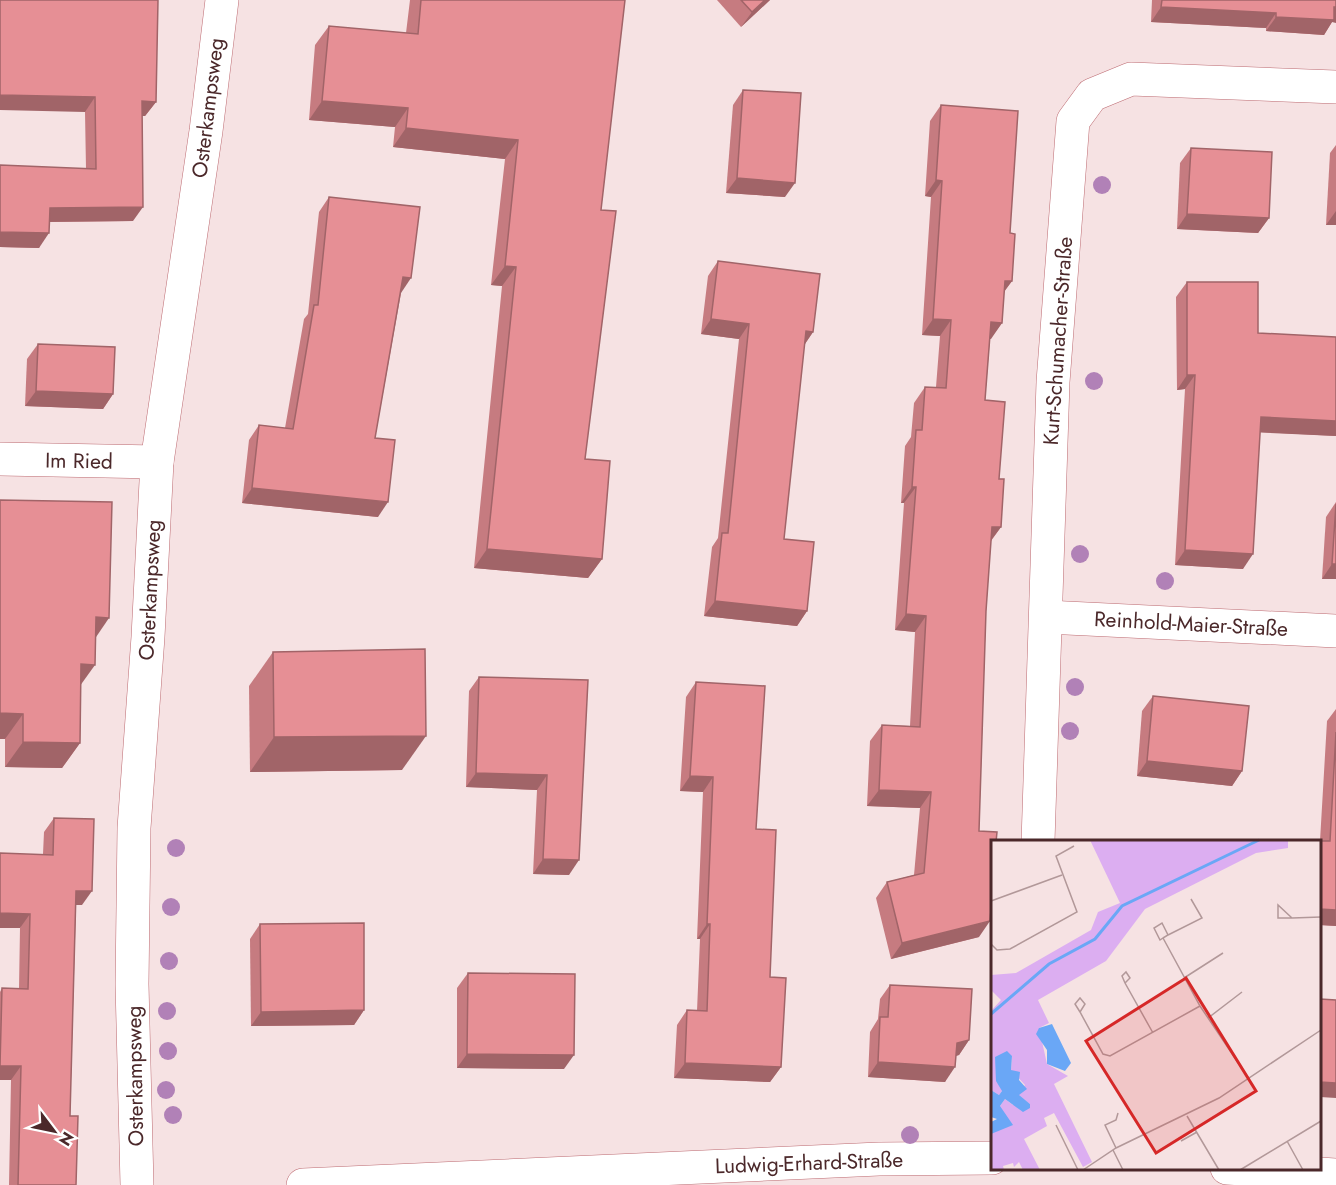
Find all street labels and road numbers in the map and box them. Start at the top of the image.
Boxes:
street label: Osterkampsweg [185,36,231,180]
street label: Kurt-Schumacher-Straße [1036,236,1080,446]
street label: Im Ried [45,445,113,477]
street label: Osterkampsweg [131,519,169,661]
street label: Reinhold-Maier-Straße [1093,604,1289,644]
street label: Osterkampsweg [119,1005,151,1147]
street label: Ludwig-Erhard-Straße [714,1145,904,1181]

